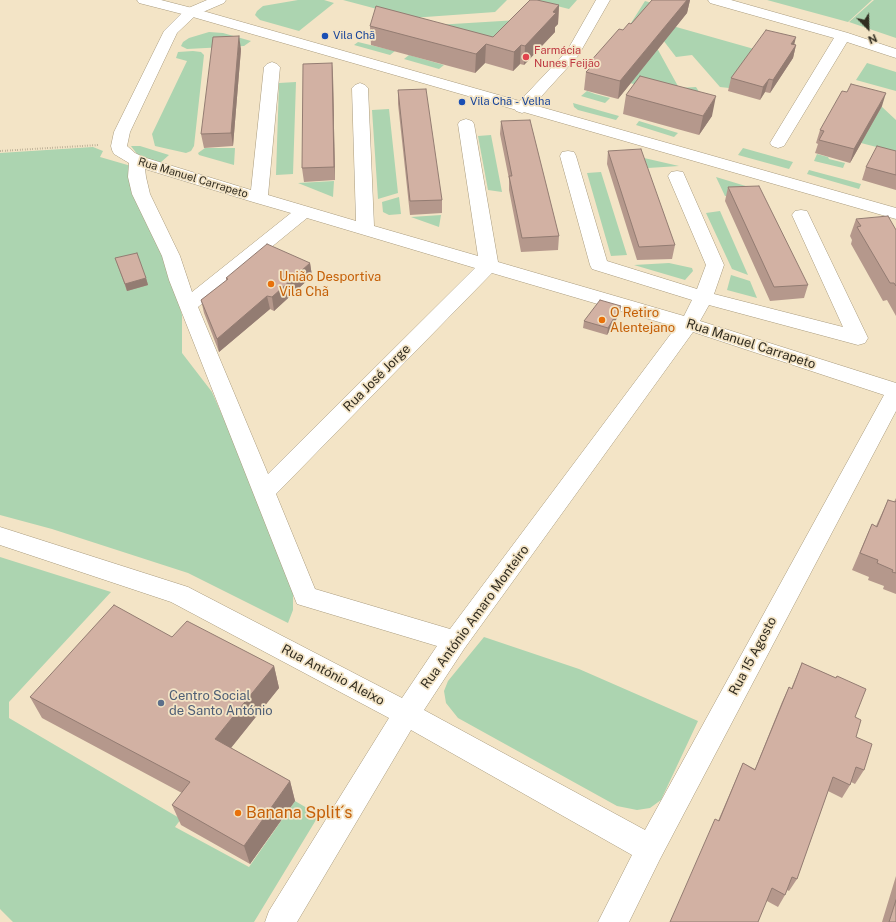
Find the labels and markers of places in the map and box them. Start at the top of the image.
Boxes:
place label: Vila Chã [333,29,375,43]
marker: Vila Chã [320,31,330,41]
place label: Farmácia Nunes Feijão [534,44,600,70]
marker: Farmácia Nunes Feijão [521,52,531,62]
place label: Vila Chã - Velha [470,95,551,109]
marker: Vila Chã - Velha [457,97,467,107]
place label: União Desportiva Vila Chã [279,269,381,300]
marker: União Desportiva Vila Chã [266,279,276,289]
place label: O Retiro Alentejano [610,305,675,336]
marker: O Retiro Alentejano [597,315,607,325]
place label: Centro Social de Santo António [169,688,273,719]
marker: Centro Social de Santo António [156,698,166,708]
place label: Banana Split´s [246,803,352,823]
marker: Banana Split´s [233,808,243,818]

